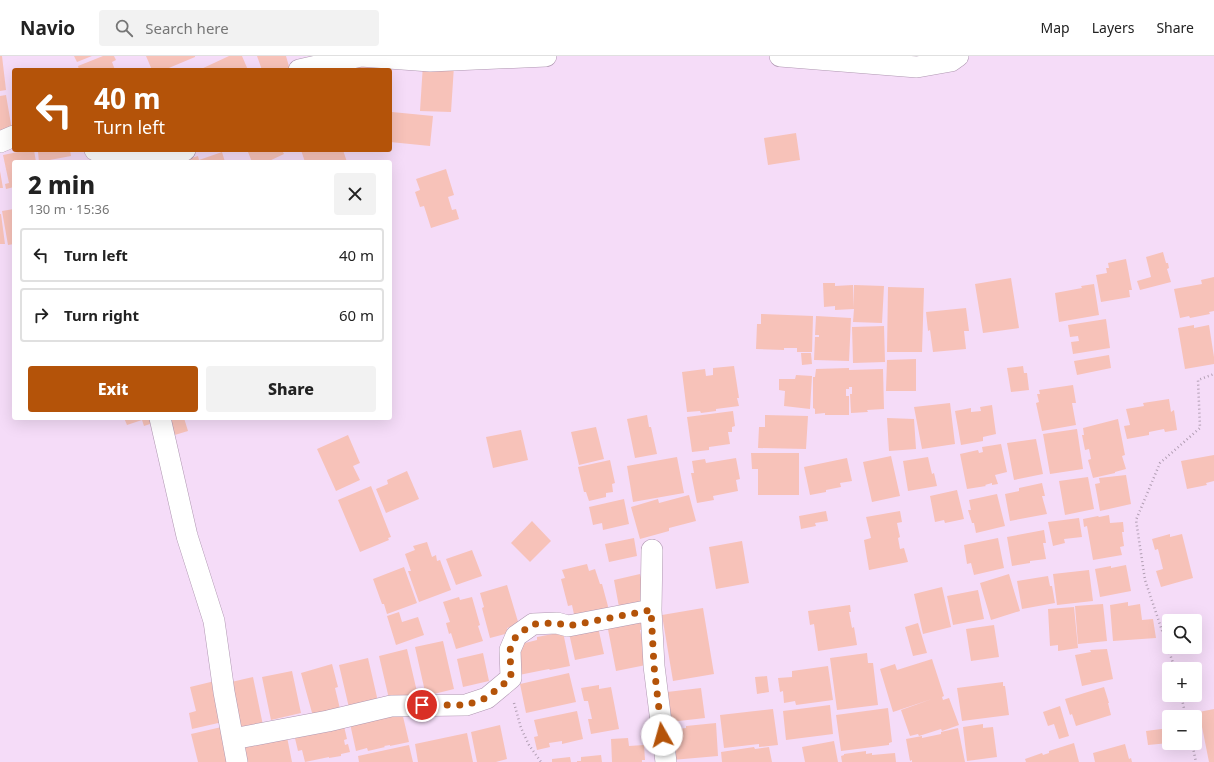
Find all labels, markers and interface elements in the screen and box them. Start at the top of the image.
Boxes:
search box [99,10,379,46]
text: Navio [20,15,75,41]
icon: search [113,17,135,39]
text: Search here [145,18,229,38]
text: Map [1041,18,1070,37]
text: Layers [1092,18,1134,37]
text: Share [1156,18,1194,37]
text: 40 m [94,79,161,117]
icon: left [28,84,80,136]
text: Turn left [94,115,165,139]
text: 2 min [28,168,95,201]
button: close [334,173,376,215]
text: 130 m · 15:36 [28,200,109,218]
icon: left [30,244,52,266]
text: Turn left [64,245,128,265]
text: 40 m [339,245,374,265]
icon: right [30,304,52,326]
text: Turn right [64,305,139,325]
text: 60 m [339,305,374,325]
button: Exit [28,366,198,412]
button: Share [206,366,376,412]
map controls [1162,614,1202,750]
button: search [1162,614,1202,654]
button: + [1162,662,1202,702]
pin [405,688,439,722]
icon: arrive [411,694,433,716]
button: − [1162,710,1202,750]
position arrow [641,714,683,756]

